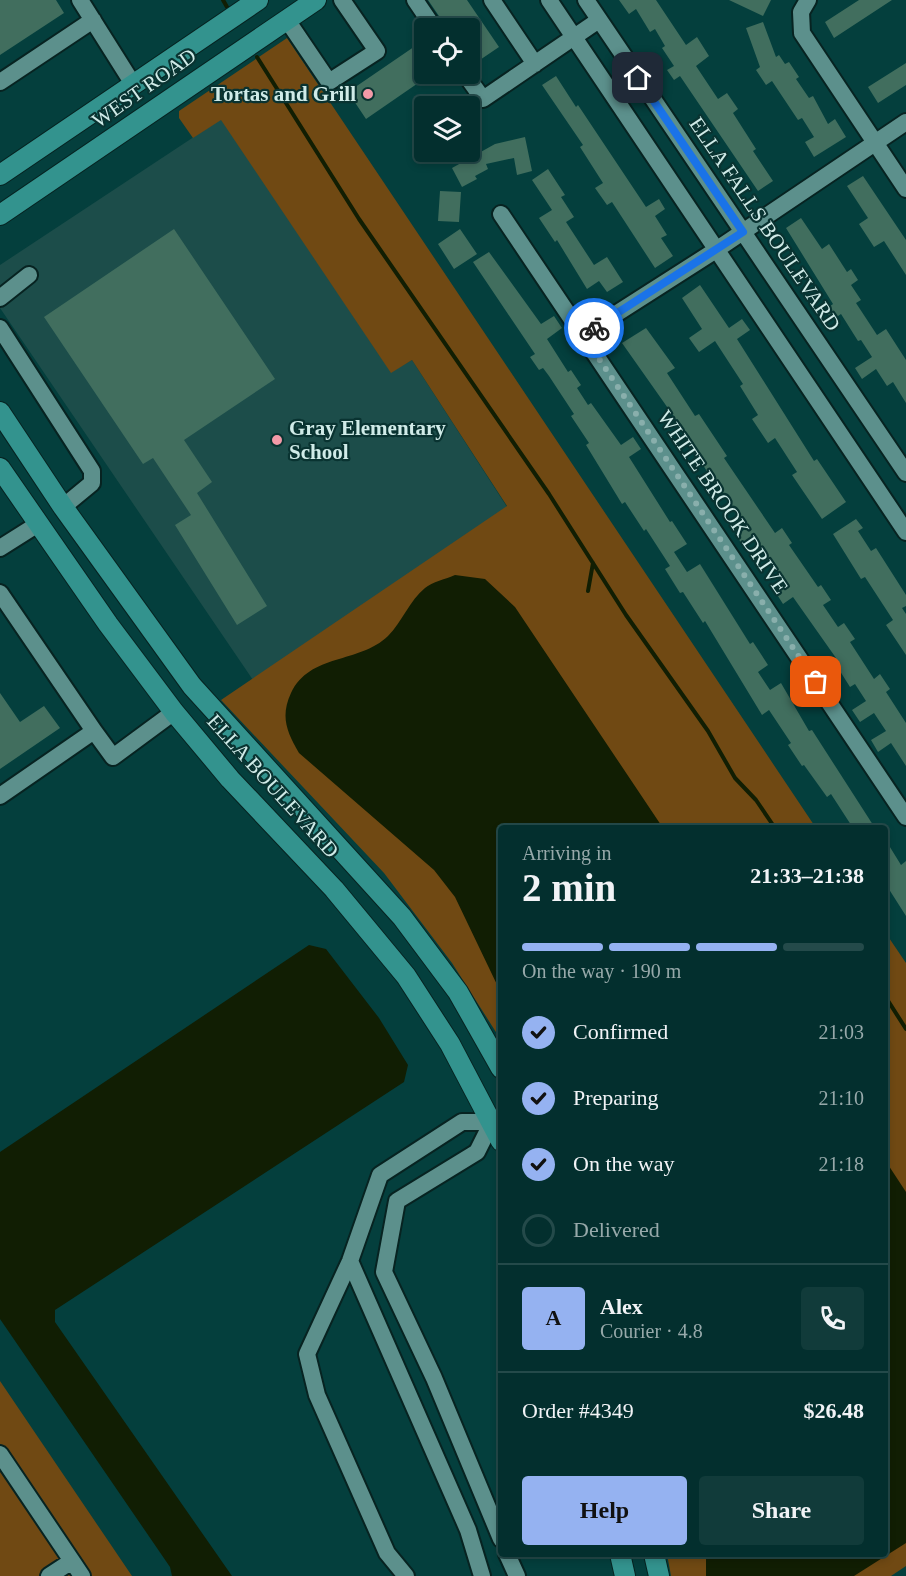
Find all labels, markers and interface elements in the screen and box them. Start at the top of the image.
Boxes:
map controls [414,18,480,162]
button: locate [414,18,480,84]
street label: WEST ROAD [87,43,201,133]
pin [612,52,663,103]
icon: home [621,61,654,94]
place label: Tortas and Grill [211,82,356,106]
marker: Tortas and Grill [361,87,375,101]
button: layers [414,96,480,162]
street label: ELLA FALLS BOULEVARD [684,113,846,335]
courier [564,298,624,358]
icon: bike [578,312,611,345]
street label: WHITE BROOK DRIVE [653,406,793,598]
place label: Gray Elementary School [289,416,446,464]
marker: Gray Elementary School [270,433,284,447]
pin [790,656,841,707]
icon: bag [799,665,832,698]
street label: ELLA BOULEVARD [202,709,344,863]
text: Arriving in [522,842,611,864]
text: 21:33–21:38 [750,863,864,888]
text: 2 min [522,866,616,909]
text: On the way · 190 m [522,960,681,982]
icon: check [522,1016,555,1049]
text: Confirmed [573,1019,668,1044]
text: 21:03 [818,1021,864,1043]
icon: check [522,1082,555,1115]
text: Preparing [573,1085,659,1110]
text: 21:10 [818,1087,864,1109]
icon: check [522,1148,555,1181]
text: On the way [573,1151,674,1176]
text: 21:18 [818,1153,864,1175]
text: Delivered [573,1217,660,1242]
button: phone [801,1287,864,1350]
text: Alex [600,1294,643,1319]
text: A [546,1305,561,1330]
text: Courier · 4.8 [600,1320,703,1342]
text: Order #4349 [522,1398,634,1423]
text: $26.48 [804,1398,864,1423]
button: Help [522,1476,687,1545]
button: Share [699,1476,864,1545]

